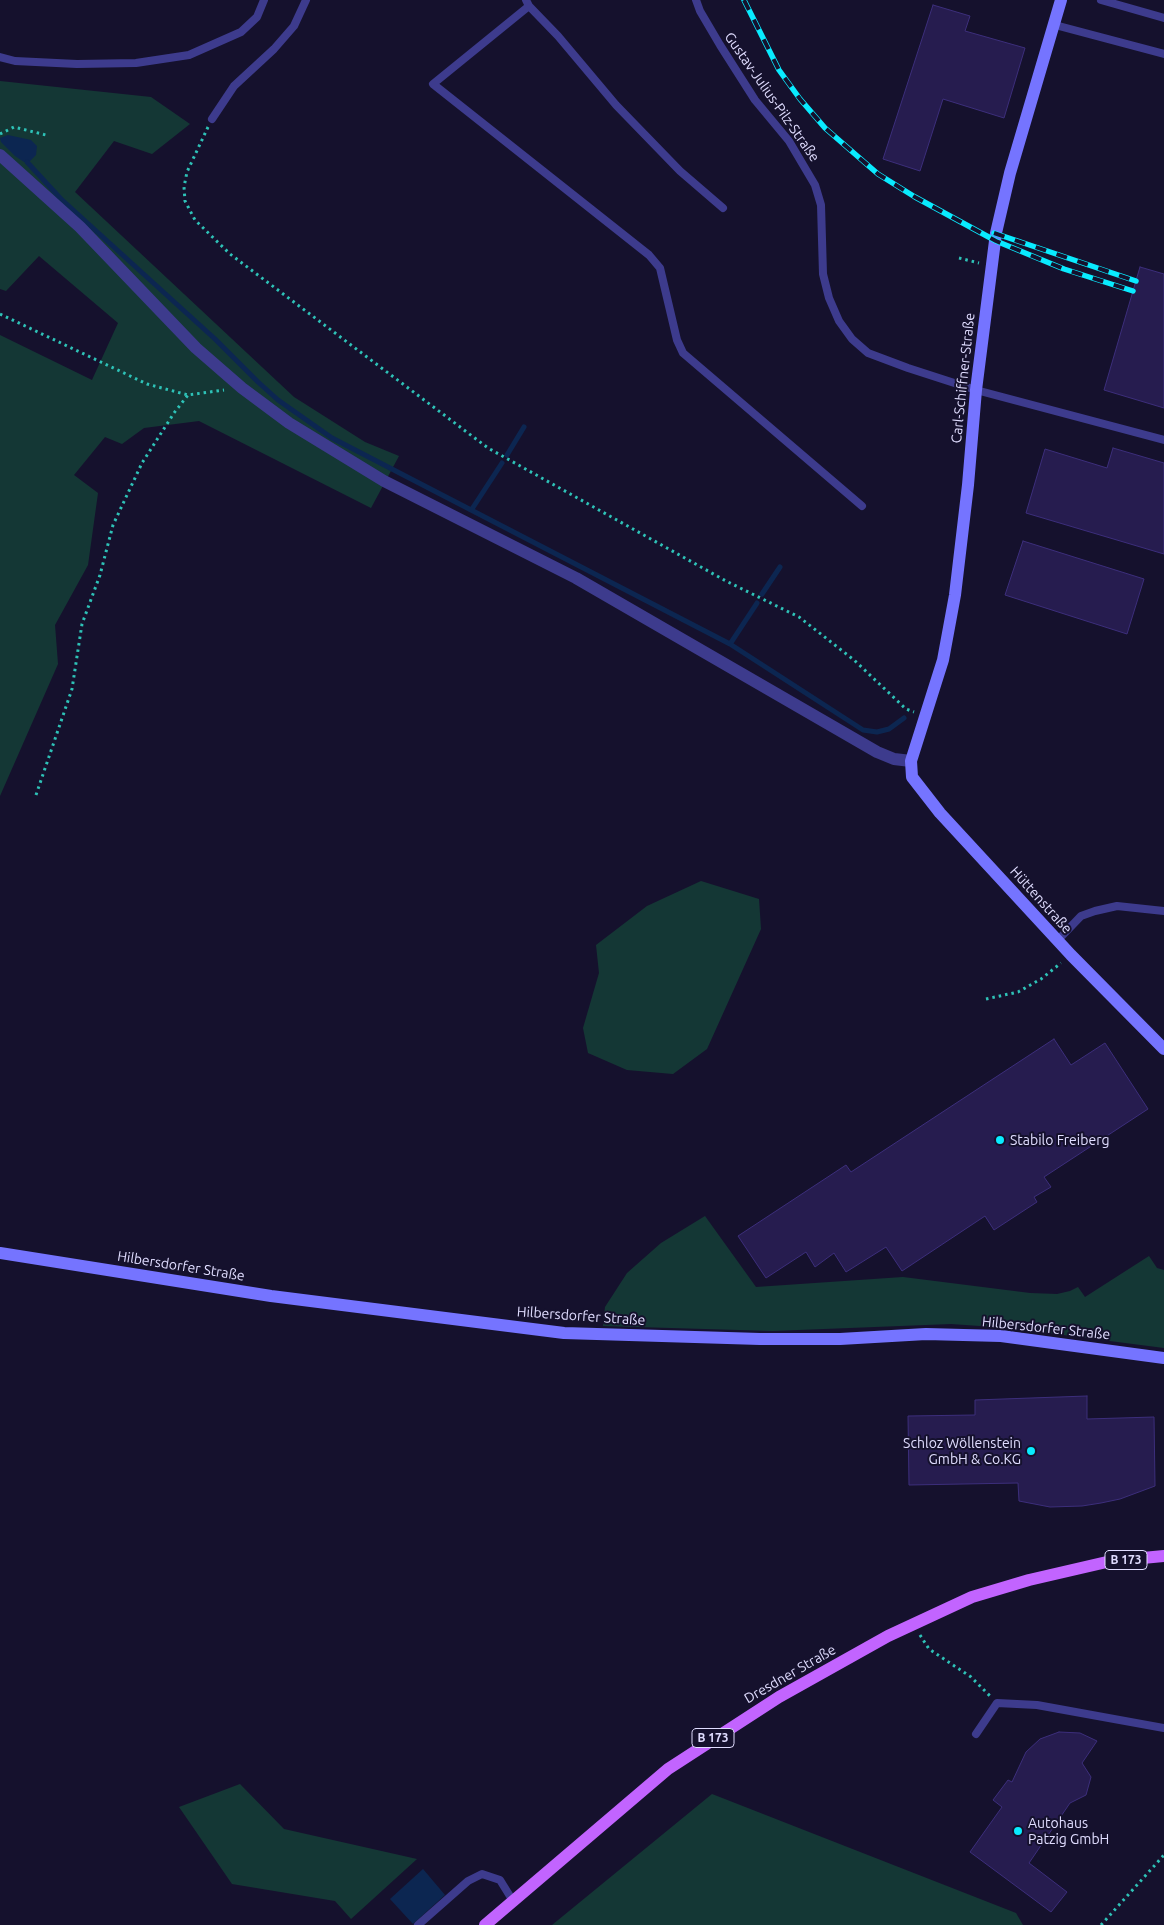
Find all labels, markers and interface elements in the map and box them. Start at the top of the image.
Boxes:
street label: Gustav-Julius-Pilz-Straße [721,29,823,165]
street label: Carl-Schiffner-Straße [948,312,978,444]
street label: Hüttenstraße [1006,863,1076,937]
place label: Stabilo Freiberg [1010,1132,1109,1148]
marker: Stabilo Freiberg [994,1134,1006,1146]
street label: Hilbersdorfer Straße [116,1248,246,1284]
street label: Hilbersdorfer Straße [516,1303,646,1329]
street label: Hilbersdorfer Straße [981,1313,1111,1343]
place label: Schloz Wöllenstein GmbH & Co.KG [903,1435,1021,1468]
marker: Schloz Wöllenstein GmbH & Co.KG [1025,1445,1037,1457]
road number: B 173 [1105,1550,1147,1570]
street label: Dresdner Straße [741,1641,839,1707]
road number: B 173 [692,1729,734,1748]
place label: Autohaus Patzig GmbH [1028,1815,1109,1848]
marker: Autohaus Patzig GmbH [1012,1825,1024,1837]

